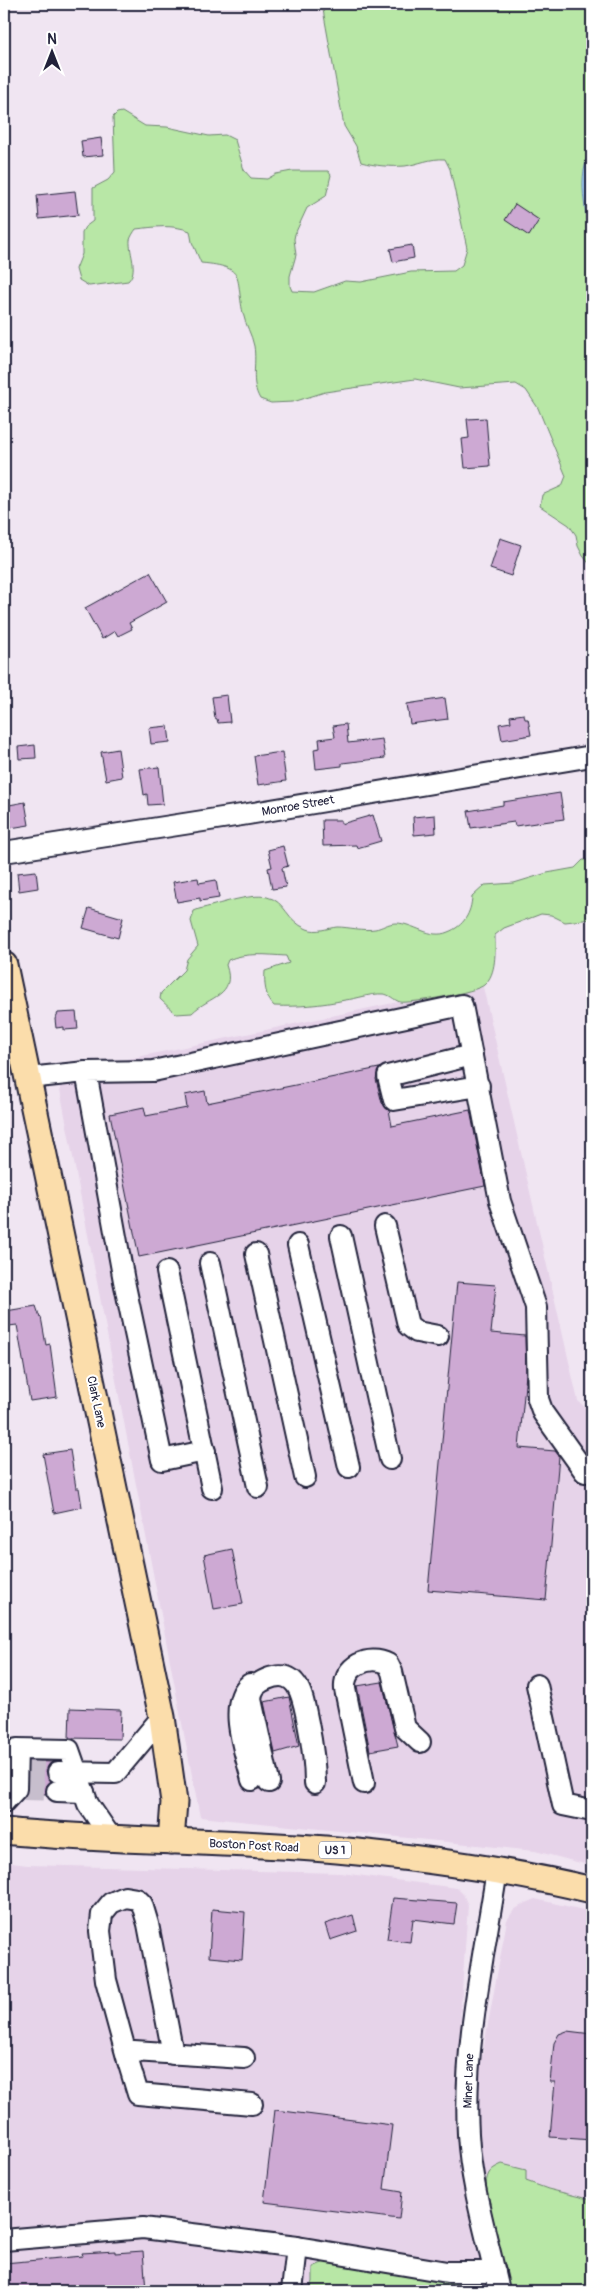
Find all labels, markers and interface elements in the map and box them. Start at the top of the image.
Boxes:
north arrow [28,28,78,78]
text: N [47,31,57,48]
street label: Monroe Street [261,792,336,820]
street label: Clark Lane [83,1375,109,1429]
street label: Boston Post Road [209,1836,299,1856]
road number: US 1 [319,1842,351,1858]
street label: Miner Lane [461,2053,477,2109]

